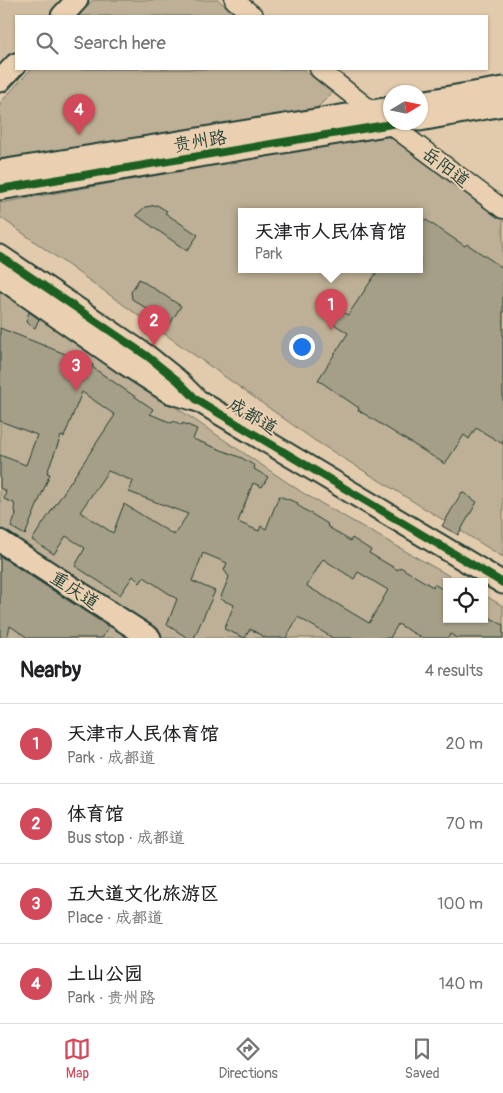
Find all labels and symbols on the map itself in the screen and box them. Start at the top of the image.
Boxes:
north arrow [383,85,428,130]
pin: 4 [63,94,95,135]
street label: 贵州路 [172,126,229,157]
street label: 岳阳道 [417,142,474,193]
pin: 1 [315,289,347,330]
pin: 2 [138,305,170,346]
your location [289,334,315,360]
pin: 3 [60,350,92,391]
street label: 成都道 [224,393,282,440]
street label: 重庆道 [46,566,104,615]

